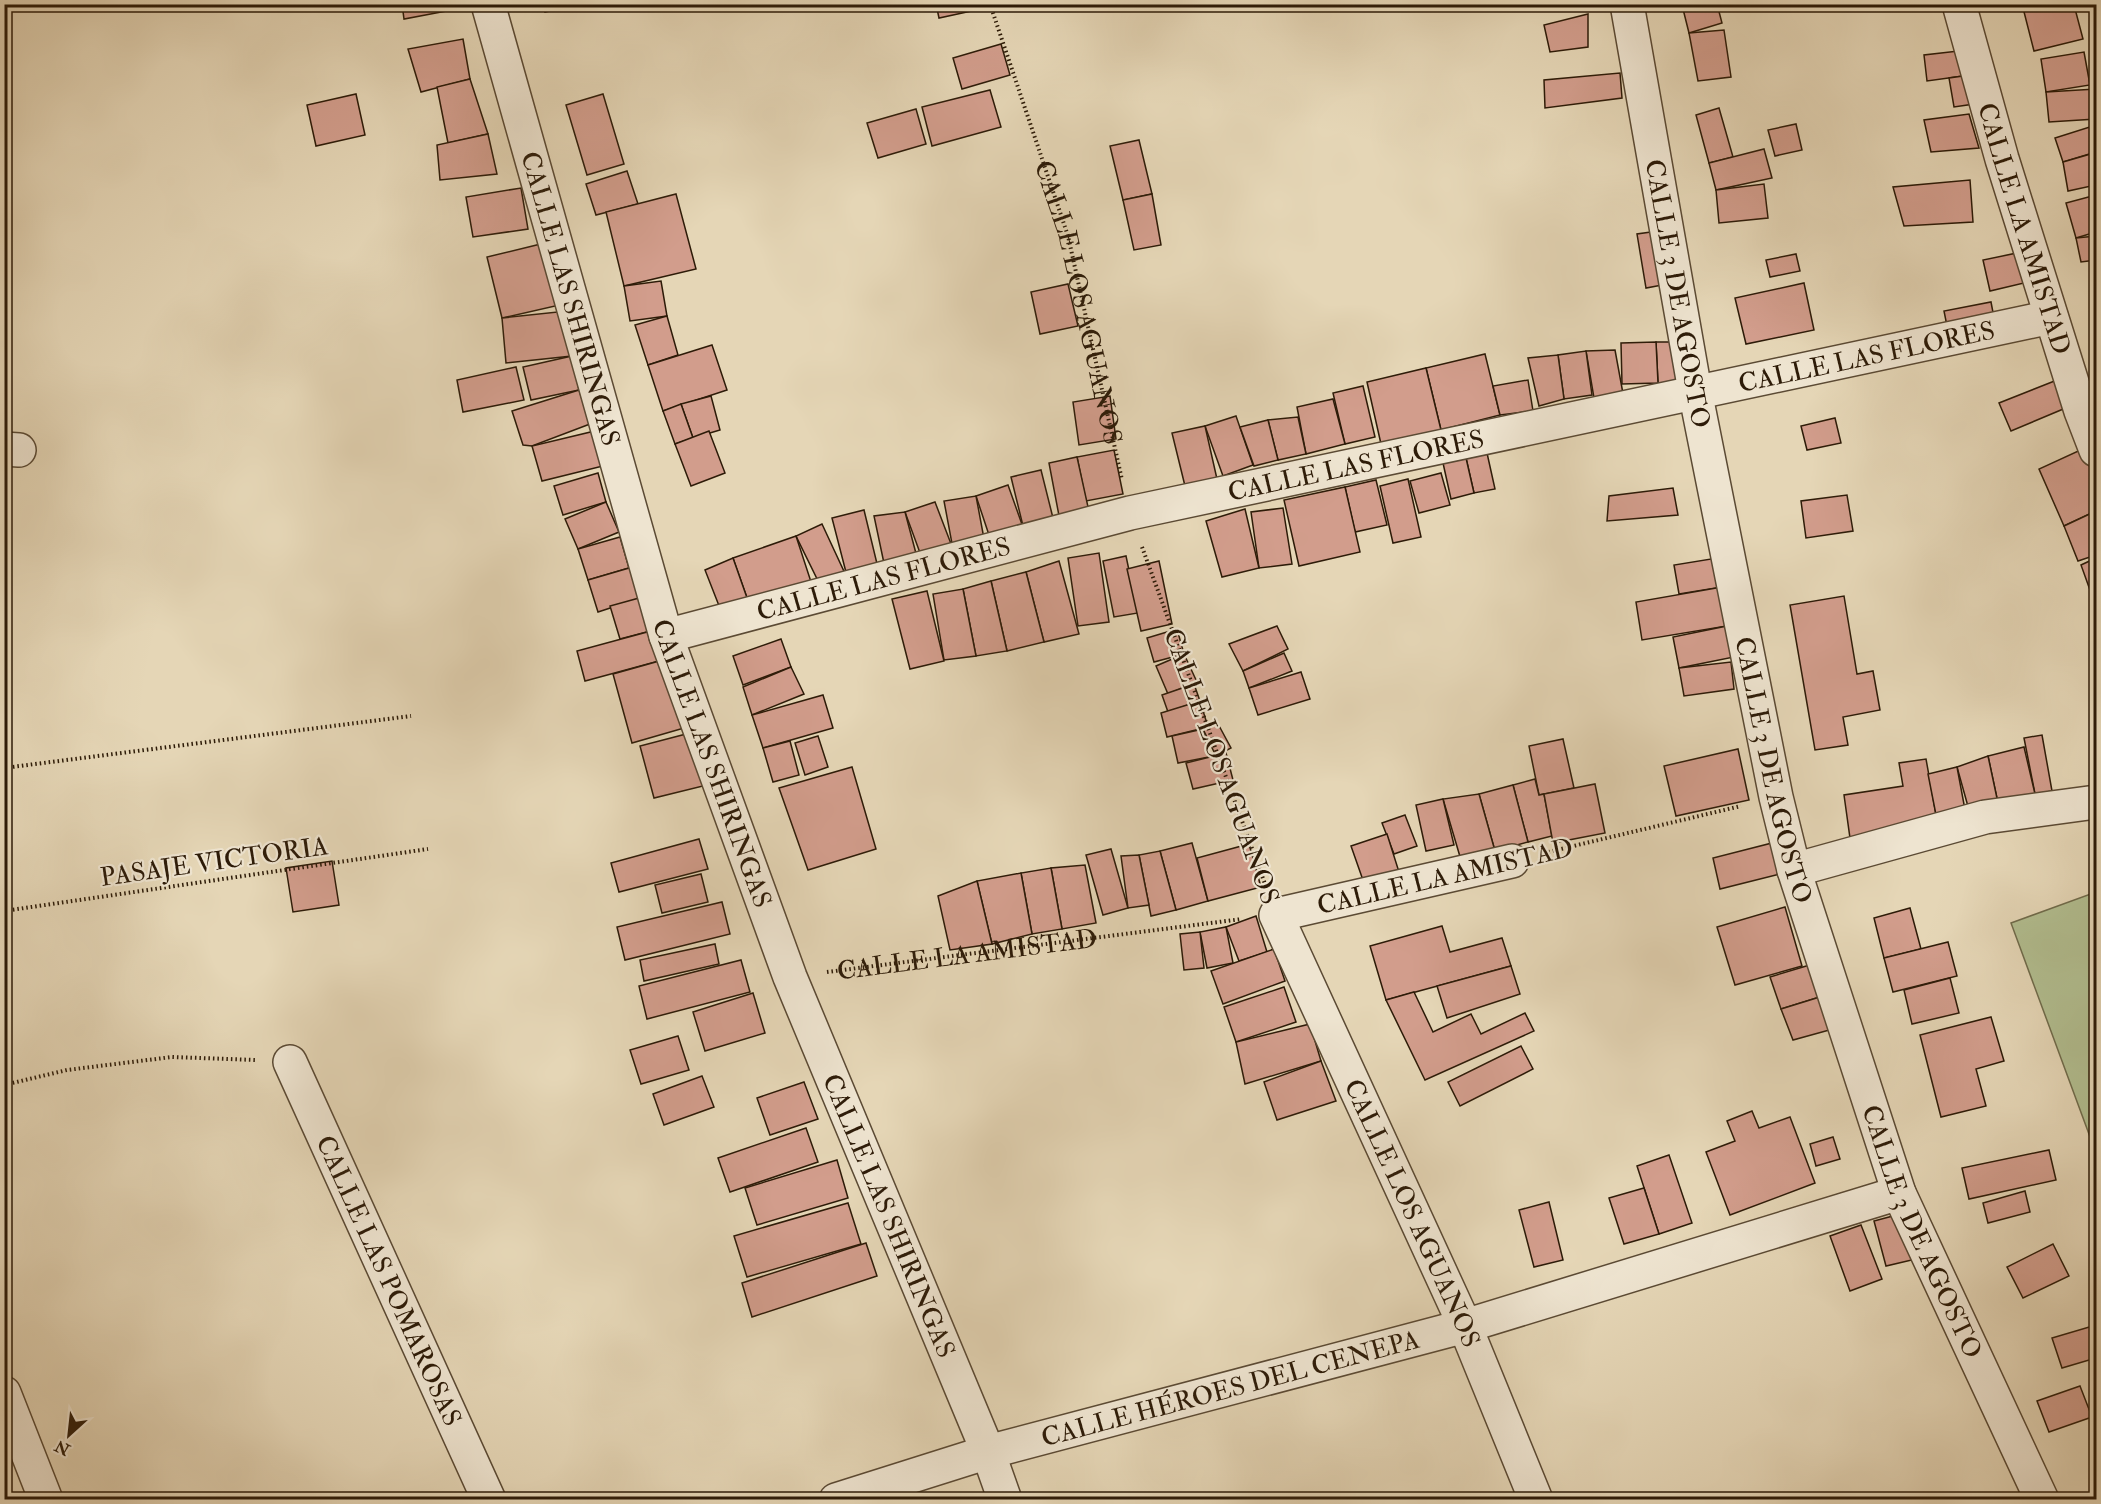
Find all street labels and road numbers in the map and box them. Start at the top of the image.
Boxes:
street label: CALLE LA AMISTAD [1970,99,2077,359]
street label: CALLE LAS SHIRINGAS [513,148,627,450]
street label: CALLE LOS AGUANOS [1027,157,1129,448]
street label: CALLE 3 DE AGOSTO [1638,157,1717,431]
street label: CALLE LAS FLORES [1736,314,1998,400]
street label: CALLE LAS FLORES [1225,423,1487,509]
street label: CALLE LAS FLORES [753,530,1014,628]
street label: CALLE LAS SHIRINGAS [645,616,778,912]
street label: CALLE LOS AGUANOS [1156,624,1286,909]
street label: CALLE 3 DE AGOSTO [1727,634,1819,908]
street label: PASAJE VICTORIA [98,830,331,894]
street label: CALLE LA AMISTAD [1314,832,1576,922]
street label: CALLE LA AMISTAD [835,923,1099,988]
street label: CALLE LAS SHIRINGAS [815,1069,962,1363]
street label: CALLE LOS AGUANOS [1337,1074,1487,1352]
street label: CALLE 3 DE AGOSTO [1854,1101,1989,1364]
street label: CALLE LAS POMAROSAS [308,1131,468,1431]
street label: CALLE HÉROES DEL CENEPA [1038,1324,1424,1454]

